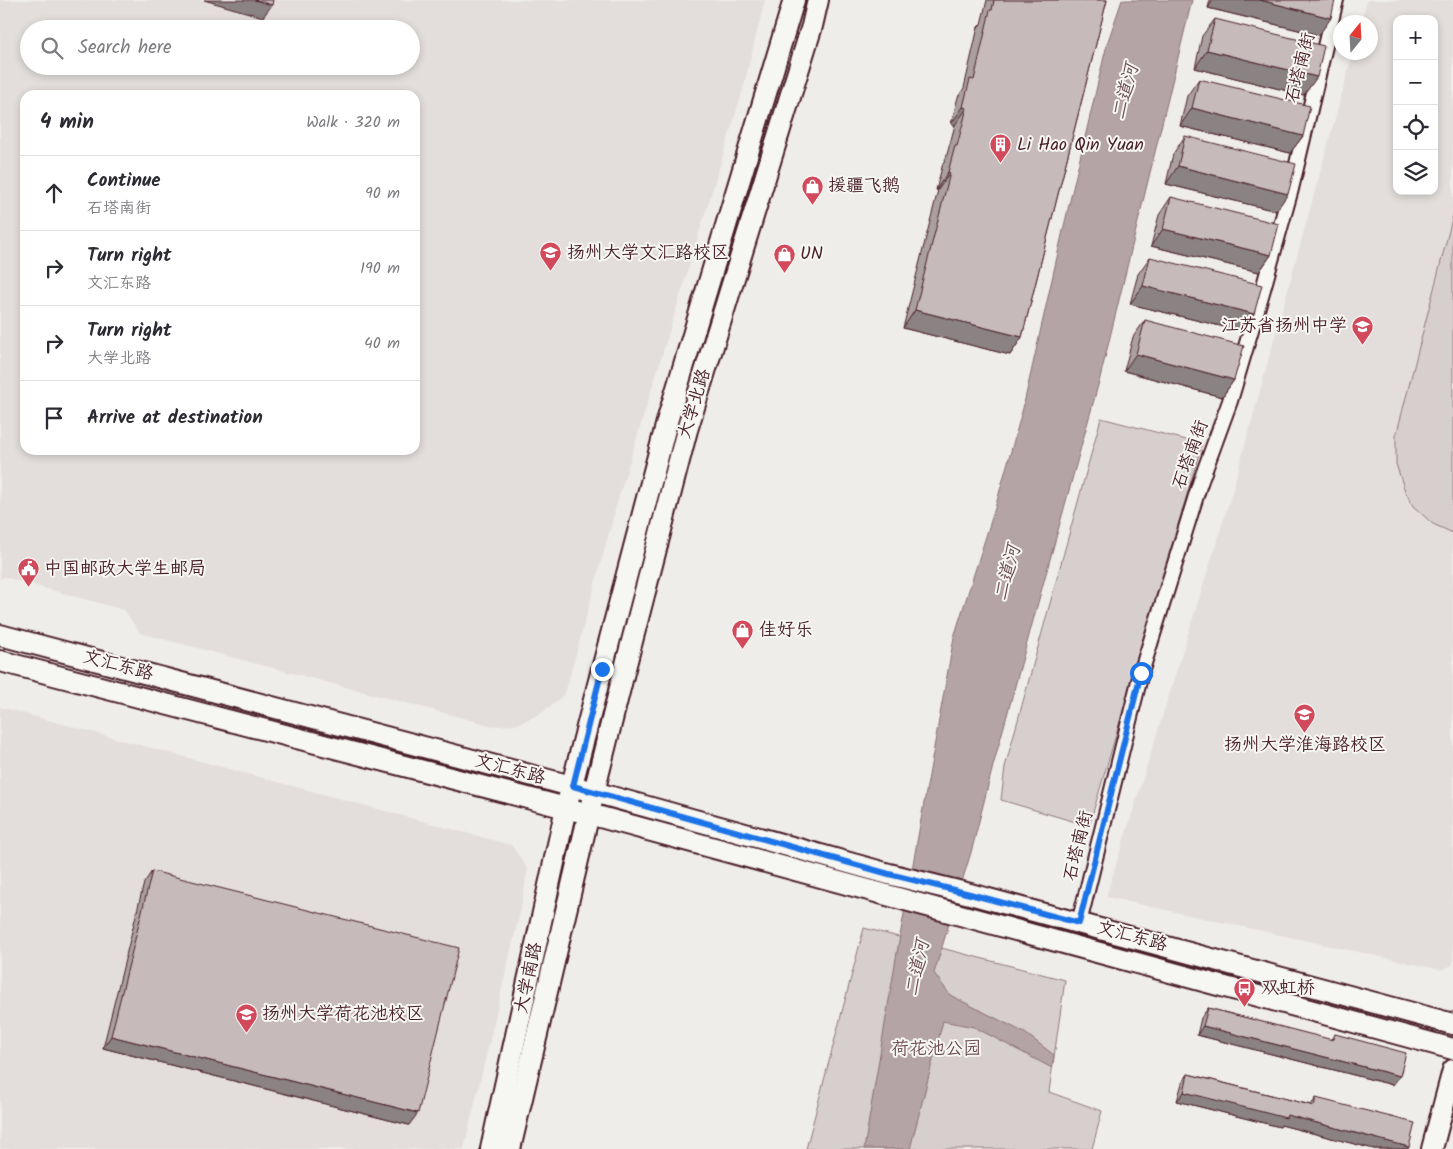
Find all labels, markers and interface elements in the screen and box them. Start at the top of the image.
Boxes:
north arrow [1333,15,1378,60]
map controls [1393,15,1438,195]
button: + [1393,15,1438,60]
search box [20,20,420,75]
street label: 石塔南街 [1278,30,1324,106]
text: Search here [78,33,172,63]
icon: search [38,34,66,62]
water label: 二道河 [1105,58,1148,123]
button: − [1393,60,1438,105]
button: locate [1393,105,1438,150]
text: 4 min [40,106,94,139]
text: Walk · 320 m [306,110,400,135]
place label: Li Hao Qin Yuan [1017,131,1144,160]
building icon: Li Hao Qin Yuan [989,133,1013,164]
button: layers [1393,150,1438,195]
text: Continue [87,166,160,196]
place label: 援疆飞鹅 [828,172,900,201]
shop icon: 援疆飞鹅 [800,174,824,205]
icon: ahead [40,179,68,207]
text: 90 m [365,181,400,206]
text: 石塔南街 [87,196,151,221]
place label: 扬州大学文汇路校区 [567,239,729,268]
place label: UN [800,240,823,269]
text: Turn right [87,241,172,271]
school or university icon: 扬州大学文汇路校区 [539,241,563,272]
shop icon: UN [772,242,796,273]
icon: right [40,254,68,282]
text: 190 m [360,256,400,281]
text: 文汇东路 [87,271,151,296]
place label: 江苏省扬州中学 [1221,312,1347,341]
school or university icon: 江苏省扬州中学 [1351,314,1375,345]
text: Turn right [87,316,172,346]
icon: right [40,329,68,357]
text: 40 m [364,331,400,356]
text: 大学北路 [87,346,151,371]
street label: 大学北路 [671,365,719,443]
text: Arrive at destination [87,403,263,433]
icon: arrive [40,404,68,432]
street label: 石塔南街 [1165,416,1217,494]
water label: 二道河 [987,539,1030,604]
place label: 中国邮政大学生邮局 [44,555,206,584]
public building icon: 中国邮政大学生邮局 [16,557,40,588]
place label: 佳好乐 [759,616,813,645]
shop icon: 佳好乐 [731,618,755,649]
street label: 文汇东路 [79,643,157,689]
route end [591,658,614,681]
route start [1130,662,1153,685]
school or university icon: 扬州大学淮海路校区 [1293,703,1317,734]
place label: 扬州大学淮海路校区 [1224,731,1386,760]
street label: 文汇东路 [471,747,549,793]
street label: 石塔南街 [1056,808,1102,884]
street label: 文汇东路 [1093,914,1171,960]
water label: 二道河 [897,934,939,999]
street label: 大学南路 [507,940,551,1016]
place label: 双虹桥 [1261,974,1315,1003]
bus stop icon: 双虹桥 [1233,976,1257,1007]
place label: 扬州大学荷花池校区 [262,1000,424,1029]
school or university icon: 扬州大学荷花池校区 [234,1002,258,1033]
park label: 荷花池公园 [891,1035,981,1064]

